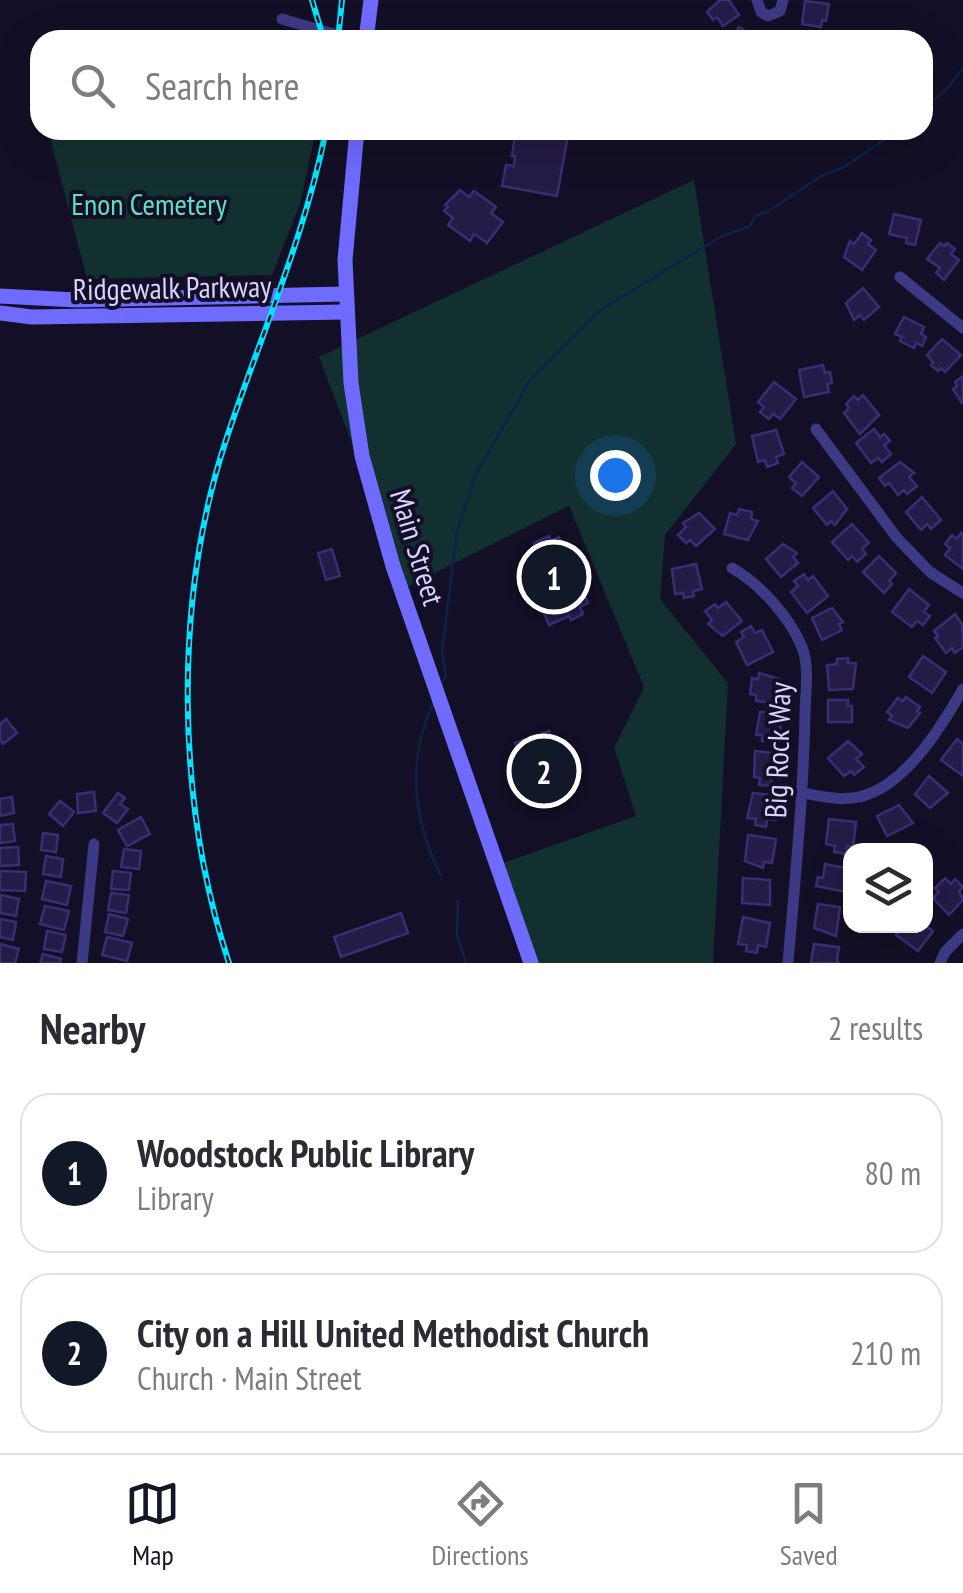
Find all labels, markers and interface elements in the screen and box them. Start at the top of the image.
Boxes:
search box [30,30,933,140]
icon: search [65,58,120,113]
text: Search here [145,61,299,110]
park label: Enon Cemetery [71,184,228,223]
street label: Ridgewalk Parkway [72,266,272,308]
your location [590,450,641,501]
street label: Main Street [382,484,454,610]
pin: 1 [522,540,586,614]
street label: Big Rock Way [755,681,799,819]
pin: 2 [512,734,576,808]
map controls [843,843,933,933]
button: layers [843,843,933,933]
text: Nearby [40,1001,145,1056]
text: 2 results [828,1007,923,1049]
text: Woodstock Public Library [137,1128,474,1177]
text: 1 [67,1152,82,1194]
text: 80 m [865,1152,921,1194]
text: Library [137,1177,213,1219]
text: City on a Hill United Methodist Church [137,1308,649,1357]
text: 2 [67,1332,82,1374]
text: 210 m [850,1332,921,1374]
text: Church · Main Street [137,1357,361,1399]
tab: Map [125,1476,180,1573]
tab: Directions [431,1476,529,1573]
tab: Saved [780,1476,838,1573]

